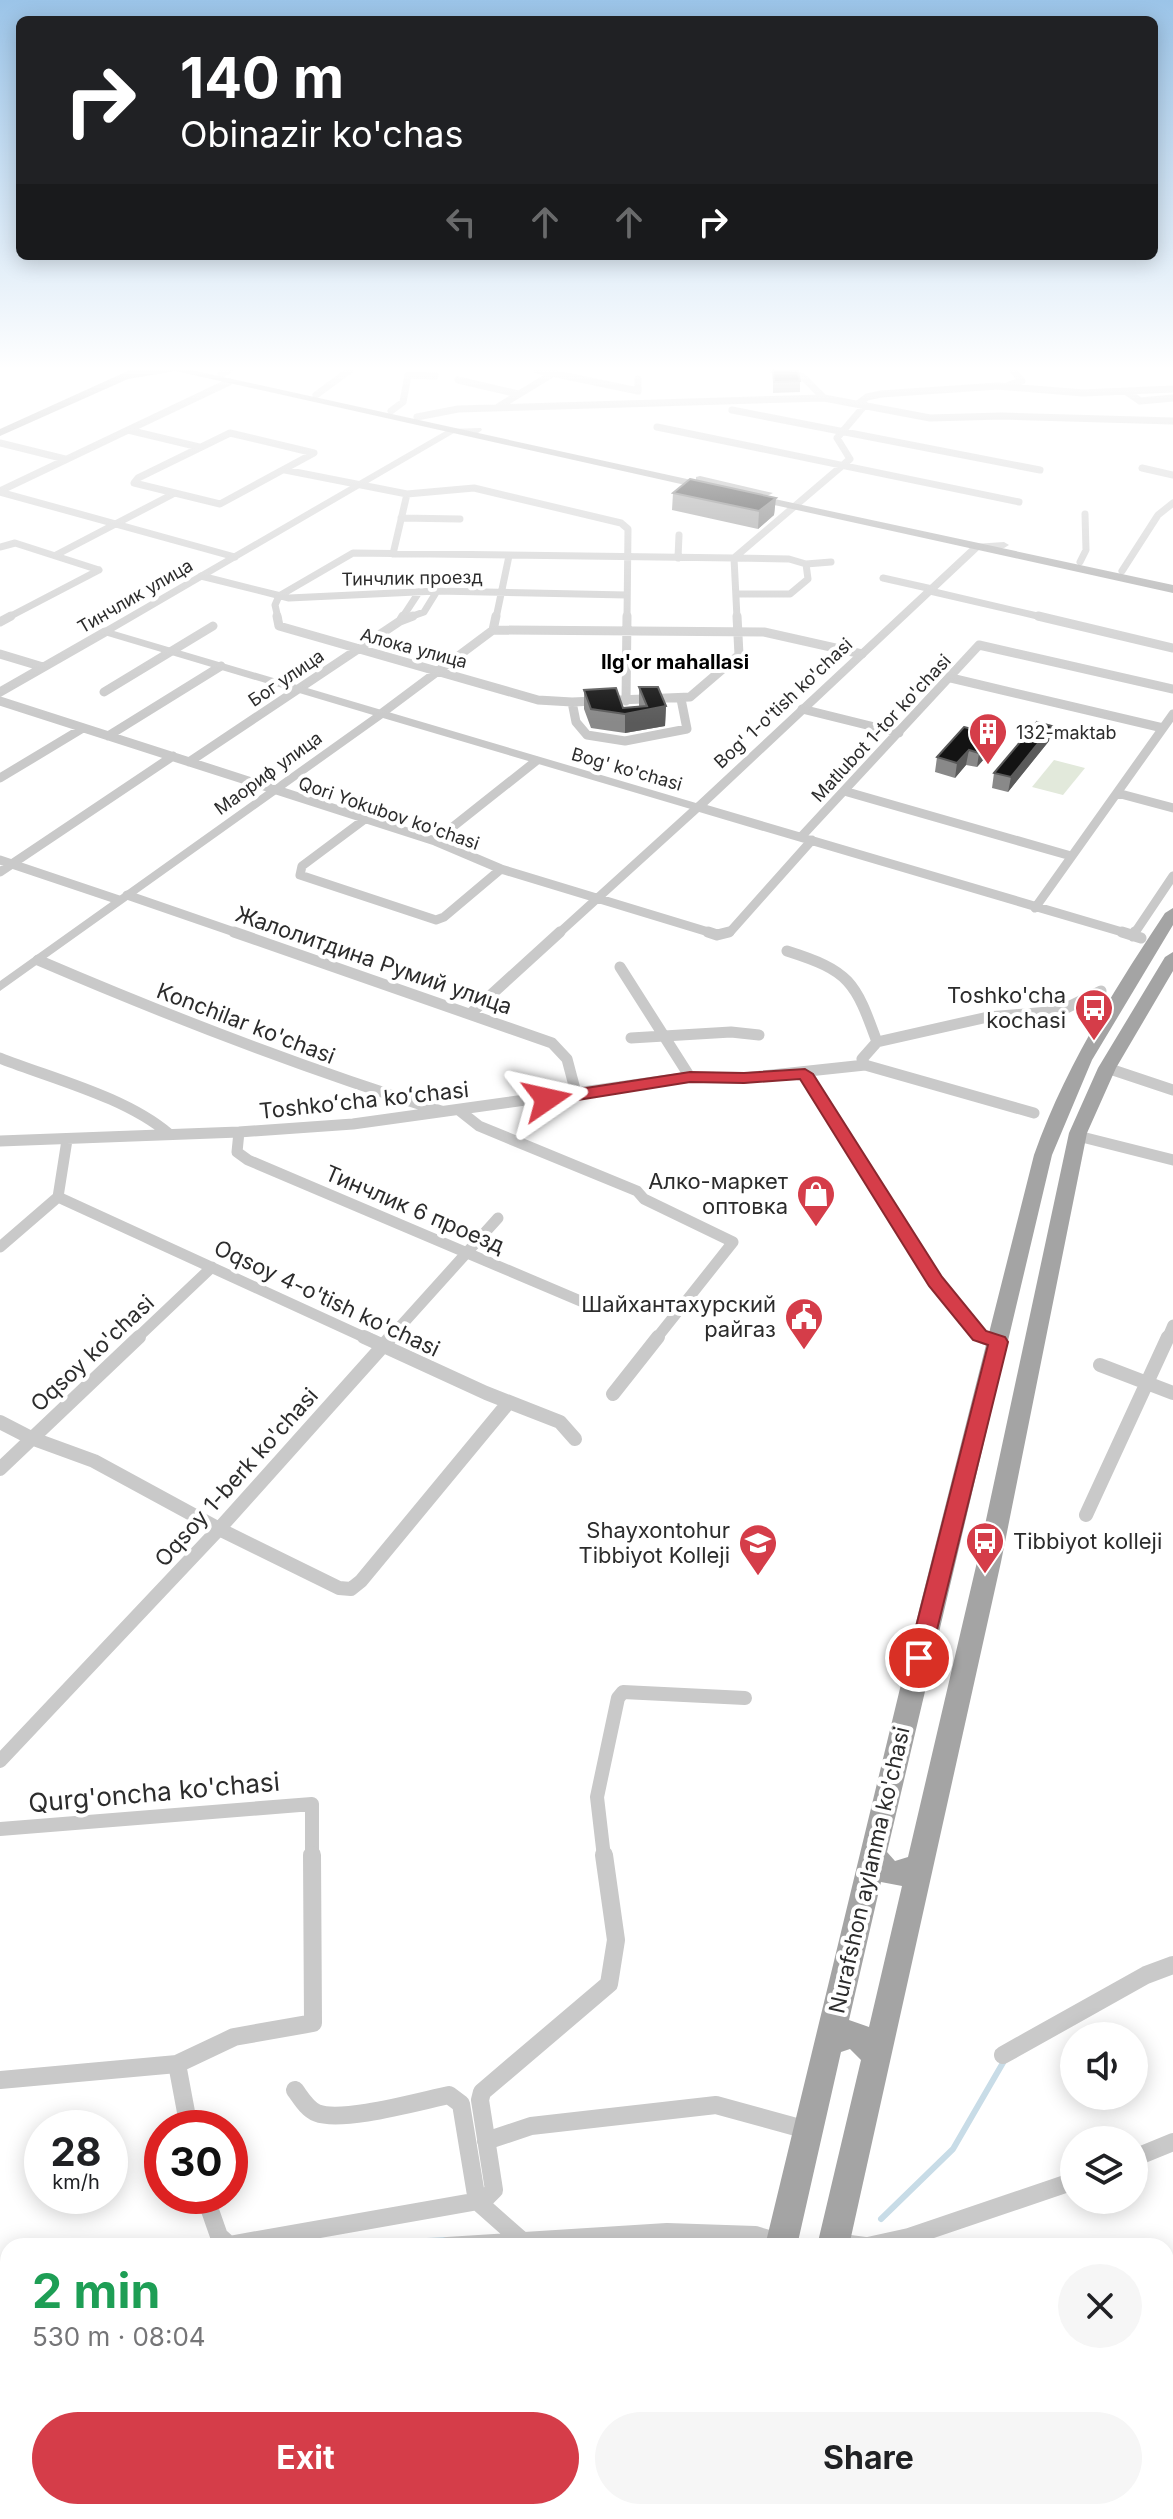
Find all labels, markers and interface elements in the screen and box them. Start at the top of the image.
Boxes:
text: 140 m [180,44,344,112]
icon: right [48,48,152,152]
text: Obinazir ko'chas [180,112,463,156]
icon: left [439,200,483,244]
icon: ahead [523,200,567,244]
icon: ahead [607,200,651,244]
icon: right [691,200,735,244]
street label: Тинчлик улица [74,555,196,637]
street label: Тинчлик проезд [341,566,483,590]
street label: Алока улица [358,624,470,672]
street label: Bog' 1-o'tish ko'chasi [710,634,856,772]
street label: Бог улица [244,645,328,711]
district label: Ilg'or mahallasi [601,650,749,674]
street label: Matlubot 1-tor ko'chasi [807,650,955,806]
building icon: 132-maktab [967,711,1009,766]
place label: 132-maktab [1016,722,1117,743]
street label: Маориф улица [210,727,326,819]
street label: Bog' ko'chasi [569,743,685,795]
street label: Qori Yokubov ko'chasi [296,772,482,854]
street label: Жалолитдина Румий улица [232,900,516,1020]
street label: Konchilar ko'chasi [153,977,339,1069]
place label: Toshko'cha kochasi [947,982,1066,1033]
bus stop icon: Toshko'cha kochasi [1073,987,1115,1042]
position arrow [505,1057,589,1141]
street label: Toshkoʻcha koʻchasi [258,1076,470,1124]
street label: Тинчлик 6 проезд [321,1159,509,1259]
place label: Алко-маркет оптовка [648,1168,789,1219]
shop icon: Алко-маркет оптовка [795,1173,837,1228]
street label: Oqsoy 4-o'tish ko'chasi [210,1234,444,1362]
street label: Oqsoy ko'chasi [25,1289,159,1417]
place label: Шайхантахурский райгаз [581,1291,776,1342]
public building icon: Шайхантахурский райгаз [783,1296,825,1351]
street label: Oqsoy 1-berk ko'chasi [149,1382,323,1572]
place label: Shayxontohur Tibbiyot Kolleji [578,1517,730,1568]
bus stop icon: Tibbiyot kolleji [964,1520,1006,1575]
school or university icon: Shayxontohur Tibbiyot Kolleji [737,1522,779,1577]
place label: Tibbiyot kolleji [1013,1528,1162,1554]
pin [885,1624,953,1692]
icon: arrive [897,1636,941,1680]
street label: Nurafshon aylanma ko'chasi [823,1724,915,2016]
street label: Qurg'oncha ko'chasi [27,1766,281,1818]
map controls [1060,2022,1148,2214]
button: sound [1060,2022,1148,2110]
speed limit sign: 30 [144,2110,248,2214]
button: layers [1060,2126,1148,2214]
text: 28 [50,2127,102,2176]
text: km/h [52,2170,100,2194]
text: 2 min [32,2261,160,2320]
button: close [1058,2264,1142,2348]
text: 530 m · 08:04 [32,2321,206,2352]
button: Exit [32,2412,579,2504]
button: Share [595,2412,1142,2504]

